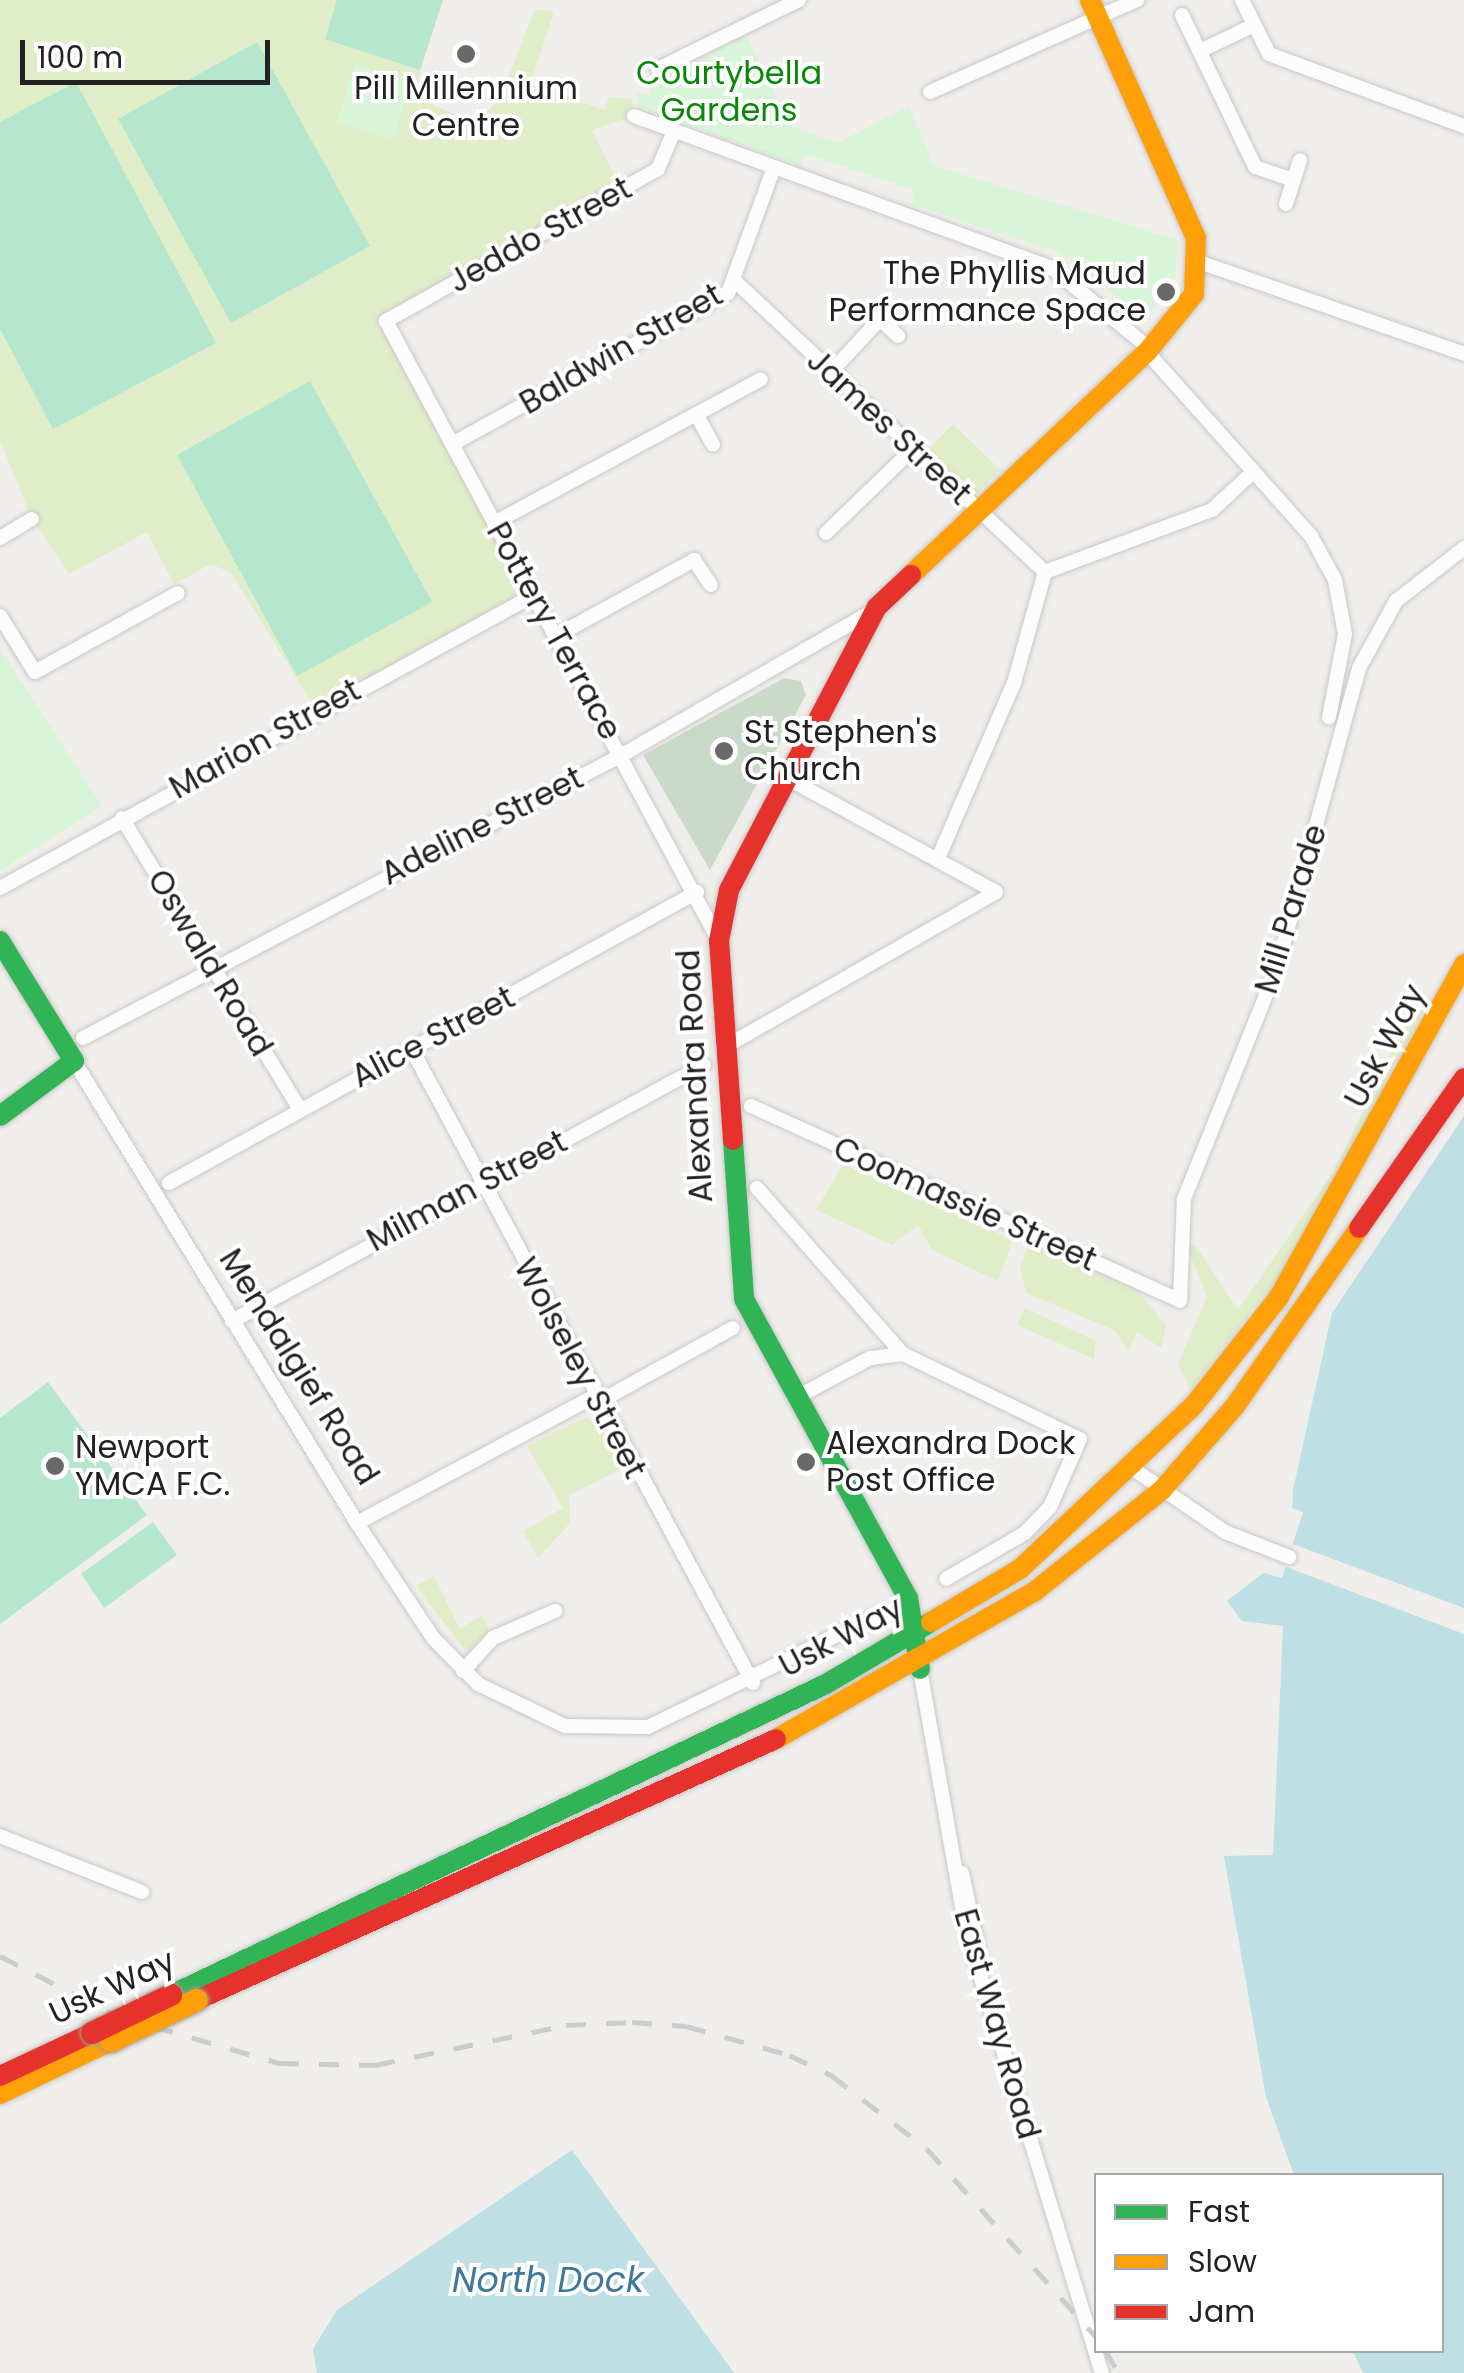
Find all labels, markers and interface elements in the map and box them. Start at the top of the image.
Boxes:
scale bar [25,20,275,82]
text: 100 m [37,36,123,79]
marker: Pill Millennium Centre [455,43,477,65]
park label: Courtybella Gardens [636,55,822,130]
place label: Pill Millennium Centre [354,70,578,145]
street label: Jeddo Street [442,169,638,301]
place label: The Phyllis Maud Performance Space [829,255,1146,330]
street label: Baldwin Street [513,275,729,423]
marker: The Phyllis Maud Performance Space [1155,281,1177,303]
street label: James Street [799,341,979,513]
street label: Pottery Terrace [478,516,630,746]
street label: Marion Street [163,671,367,807]
place label: St Stephen's Church [744,714,937,789]
marker: St Stephen's Church [713,740,735,762]
street label: Adeline Street [375,759,589,893]
street label: Mill Parade [1247,820,1335,998]
street label: Oswald Road [139,863,281,1063]
street label: Alexandra Road [669,948,721,1204]
street label: Alice Street [345,978,521,1096]
street label: Usk Way [1337,978,1433,1114]
street label: Milman Street [361,1122,573,1260]
street label: Coomassie Street [828,1129,1102,1279]
street label: Mendalgief Road [211,1242,387,1492]
street label: Wolseley Street [506,1251,654,1485]
place label: Alexandra Dock Post Office [826,1425,1075,1500]
place label: Newport YMCA F.C. [75,1429,230,1504]
marker: Alexandra Dock Post Office [795,1451,817,1473]
marker: Newport YMCA F.C. [44,1455,66,1477]
street label: Usk Way [773,1589,909,1685]
street label: East Way Road [946,1905,1048,2143]
street label: Usk Way [43,1941,181,2033]
legend [1094,2173,1444,2353]
text: Fast [1188,2190,1250,2233]
text: Slow [1188,2240,1257,2283]
water label: North Dock [452,2259,644,2301]
text: Jam [1188,2290,1255,2333]

